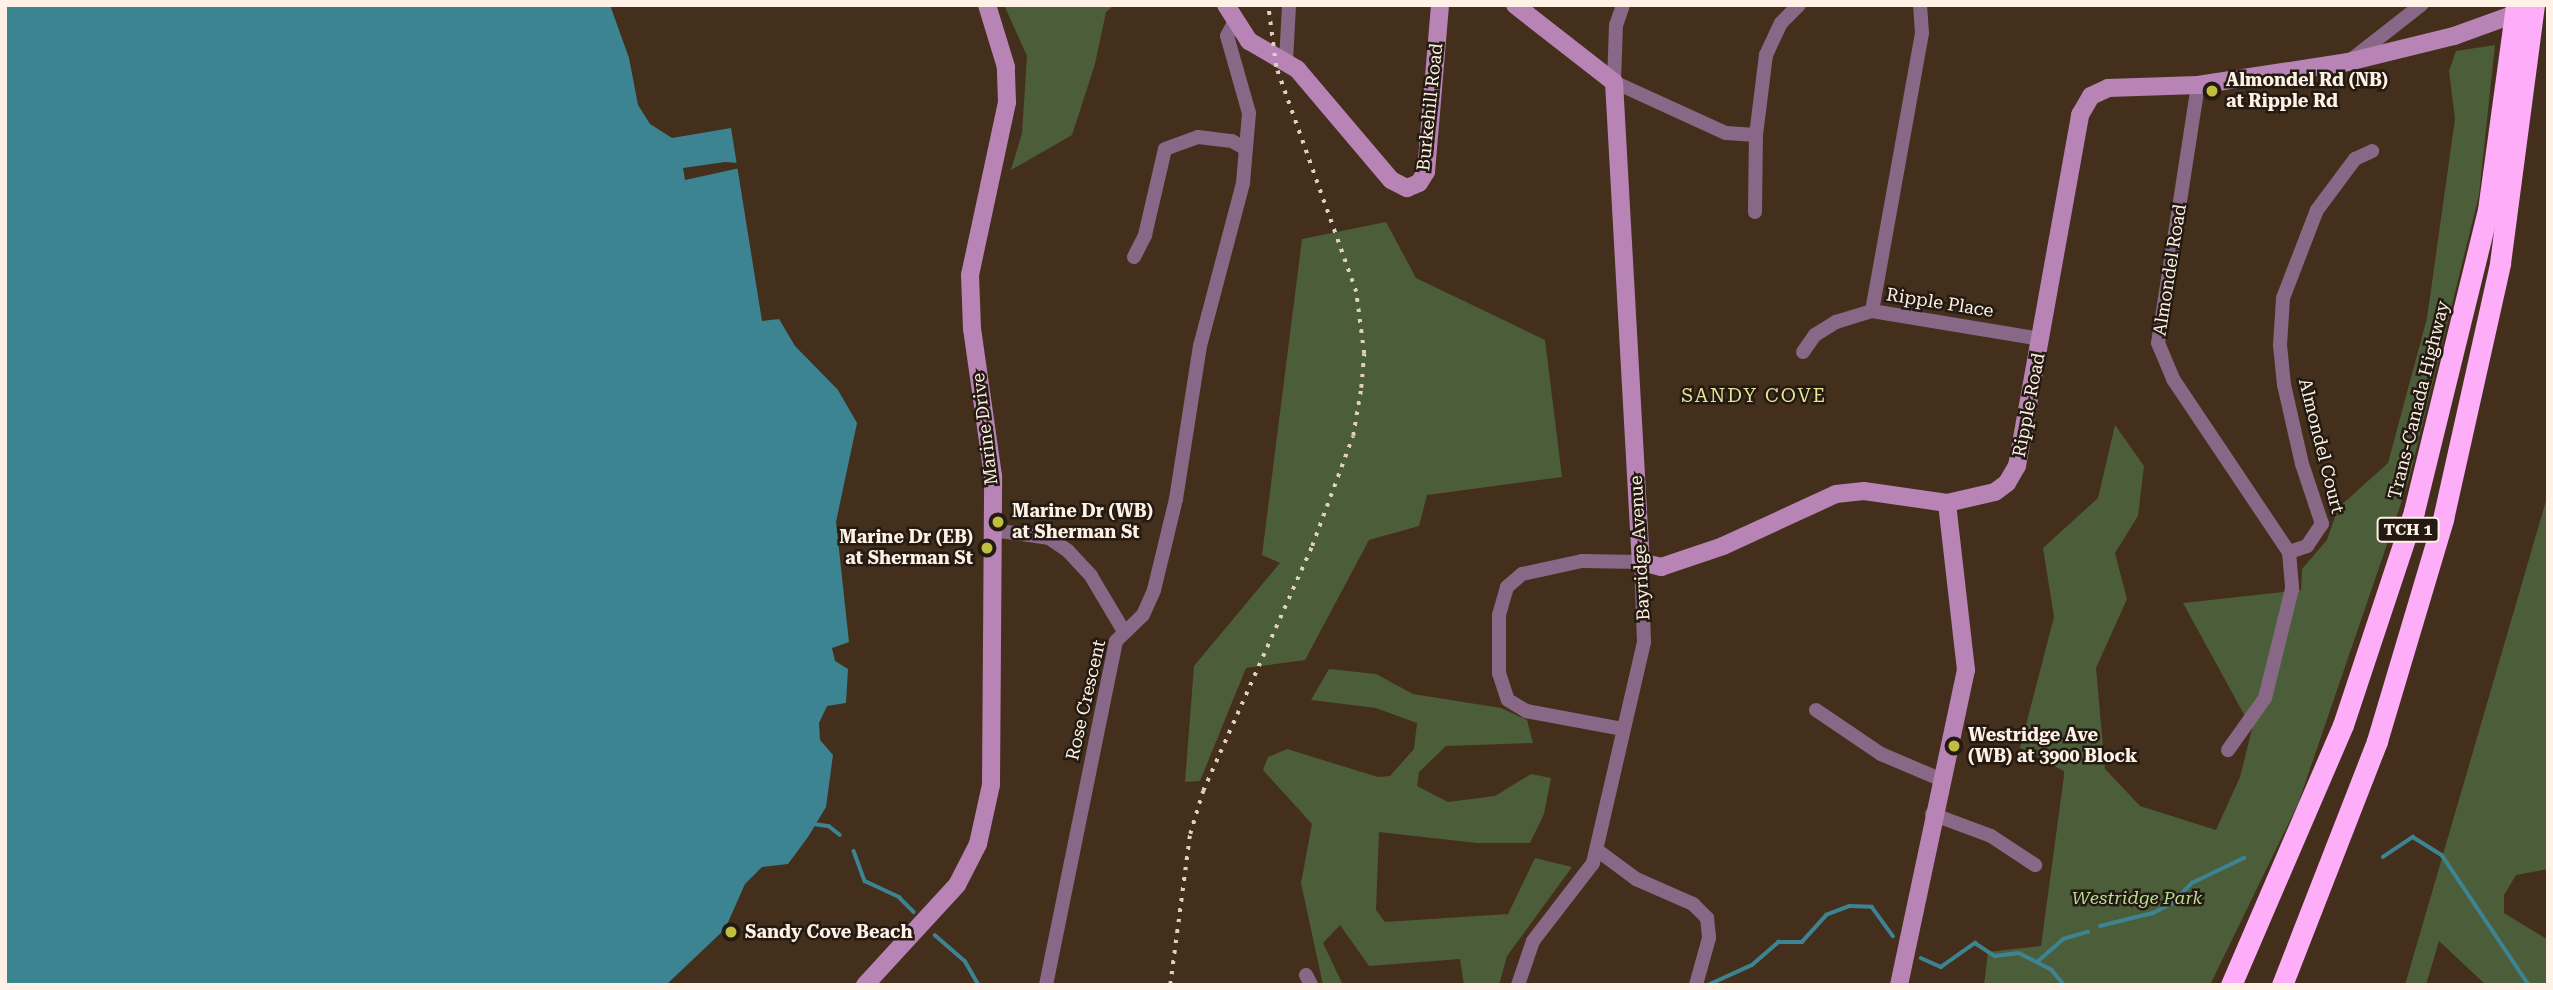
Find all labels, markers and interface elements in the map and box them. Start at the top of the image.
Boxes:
street label: Burkehill Road [1413,42,1447,172]
place label: Almondel Rd (NB) at Ripple Rd [2226,70,2388,112]
marker: Almondel Rd (NB) at Ripple Rd [2204,83,2220,99]
street label: Almondel Road [2149,203,2191,337]
street label: Ripple Place [1885,284,1995,322]
street label: Trans-Canada Highway [2384,299,2454,501]
street label: Ripple Road [2008,351,2050,459]
street label: Marine Drive [967,372,1003,486]
street label: Almondel Court [2294,376,2348,516]
district label: SANDY COVE [1682,385,1826,407]
street label: Bayridge Avenue [1625,475,1655,621]
place label: Marine Dr (WB) at Sherman St [1012,501,1153,544]
marker: Marine Dr (WB) at Sherman St [990,514,1006,530]
road number: TCH 1 [2376,517,2440,542]
place label: Marine Dr (EB) at Sherman St [839,527,973,570]
marker: Marine Dr (EB) at Sherman St [979,540,995,556]
street label: Rose Crescent [1062,638,1110,762]
place label: Westridge Ave (WB) at 3900 Block [1968,725,2137,768]
marker: Westridge Ave (WB) at 3900 Block [1946,738,1962,754]
park label: Westridge Park [2072,887,2202,909]
place label: Sandy Cove Beach [745,921,912,943]
marker: Sandy Cove Beach [723,924,739,940]

